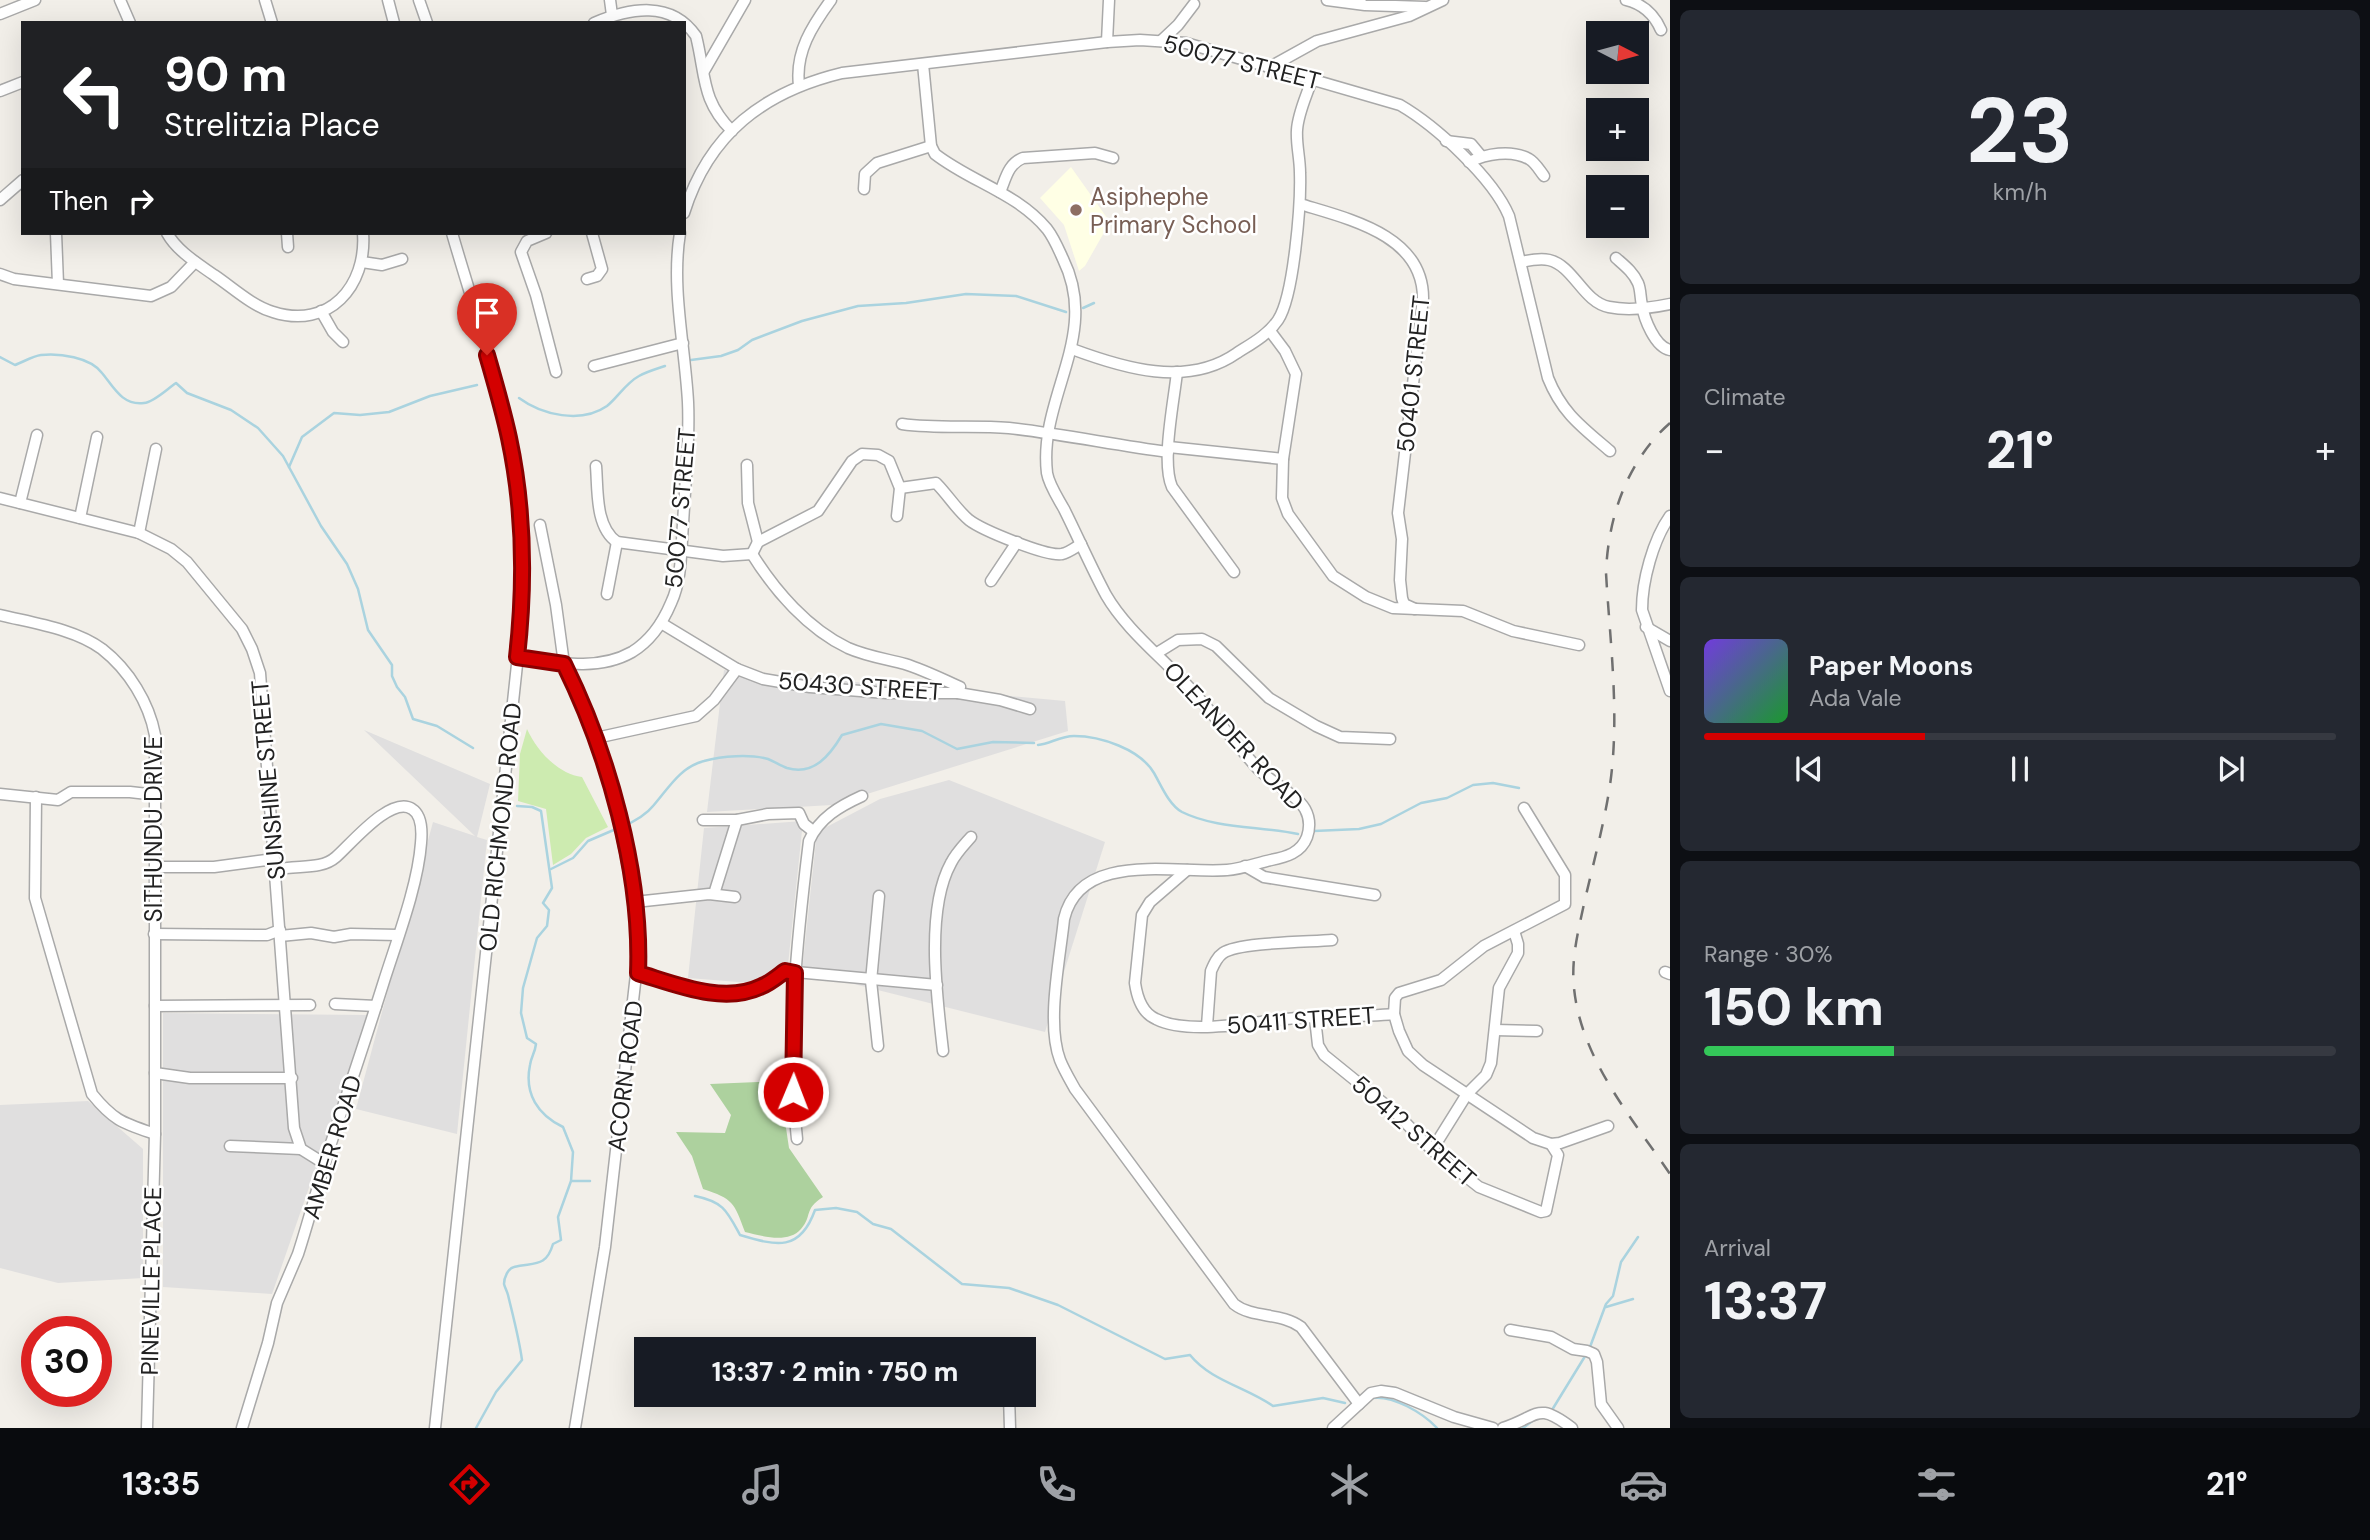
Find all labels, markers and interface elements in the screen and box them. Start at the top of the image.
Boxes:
north arrow [1586,21,1648,84]
map controls [1586,21,1649,238]
street label: 50077 STREET [1160,27,1324,97]
text: 90 m [164,42,287,106]
icon: left [49,49,140,140]
text: 23 [1966,72,2074,190]
button: + [1586,98,1649,161]
text: Strelitzia Place [164,104,380,146]
button: − [1586,175,1649,238]
text: km/h [1993,177,2047,207]
place label: Asiphephe Primary School [1090,181,1257,240]
icon: right [122,182,160,220]
text: Then [49,184,108,218]
marker: Asiphephe Primary School [1068,202,1084,218]
pin [457,283,517,355]
icon: arrive [468,294,506,332]
street label: 50401 STREET [1389,294,1437,454]
text: Climate [1704,382,1786,412]
text: 21° [1986,416,2054,484]
text: − [1704,425,1725,475]
text: + [2315,425,2336,475]
street label: 50077 STREET [658,426,702,590]
text: Paper Moons [1809,649,1973,683]
street label: OLEANDER ROAD [1157,655,1311,817]
street label: 50430 STREET [777,665,943,707]
street label: SUNSHINE STREET [244,679,292,881]
text: Ada Vale [1809,683,1902,713]
street label: OLD RICHMOND ROAD [472,701,528,953]
street label: SITHUNDU DRIVE [138,736,169,922]
icon: previous [1790,750,1828,788]
icon: pause [2001,750,2039,788]
icon: next [2212,750,2250,788]
text: Range · 30% [1704,939,1833,969]
text: 150 km [1704,973,1884,1041]
street label: ACORN ROAD [600,999,650,1153]
street label: 50411 STREET [1226,999,1376,1041]
position arrow [756,1055,830,1129]
street label: 50412 STREET [1345,1068,1483,1194]
street label: AMBER ROAD [295,1071,369,1223]
street label: PINEVILLE PLACE [134,1186,168,1376]
text: Arrival [1704,1233,1771,1263]
text: 13:37 [1704,1267,1827,1335]
speed limit sign: 30 [21,1316,112,1407]
text: 13:37 · 2 min · 750 m [712,1355,958,1389]
icon: directions [445,1460,494,1509]
icon: music [738,1460,787,1509]
icon: phone [1032,1460,1081,1509]
icon: climate [1325,1460,1374,1509]
icon: car [1619,1460,1668,1509]
icon: filters [1912,1460,1961,1509]
text: 13:35 [122,1463,201,1505]
text: 21° [2206,1463,2248,1505]

